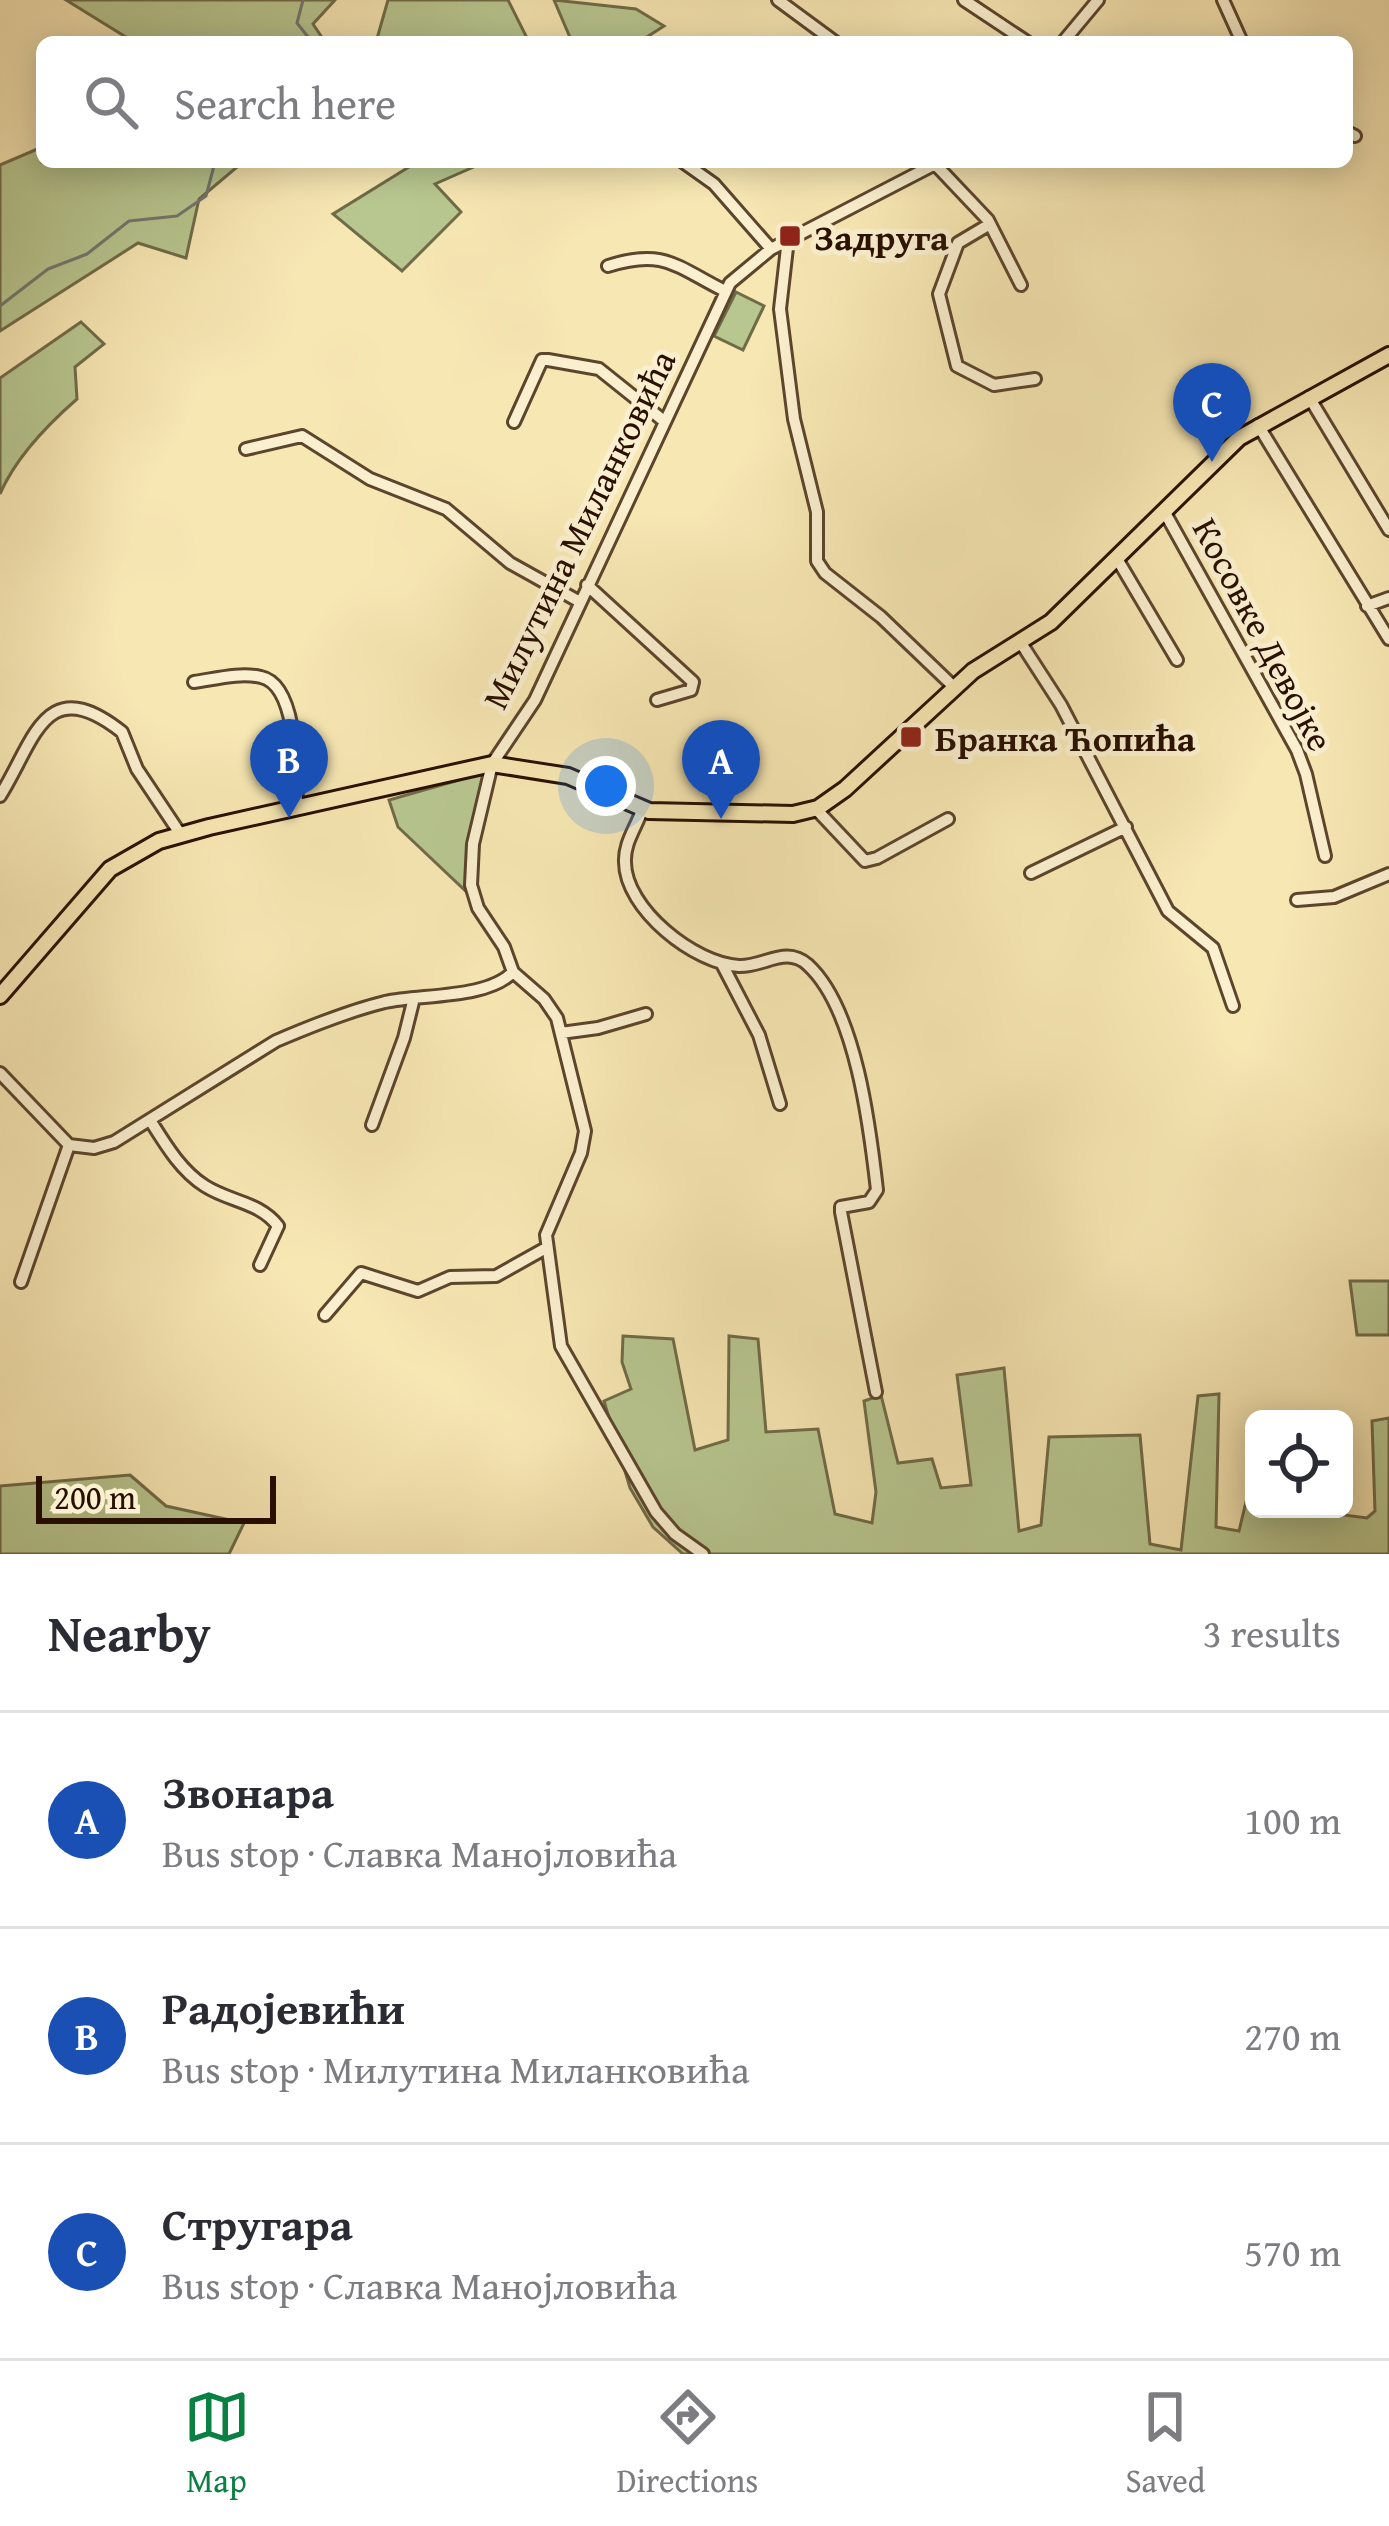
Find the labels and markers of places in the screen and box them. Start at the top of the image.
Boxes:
place label: Задруга [814,210,949,263]
marker: Задруга [777,223,803,249]
pin: C [1173,363,1251,462]
place label: Бранка Ћопића [935,711,1196,764]
pin: B [250,719,328,818]
pin: A [682,720,760,819]
marker: Бранка Ћопића [898,724,924,750]

